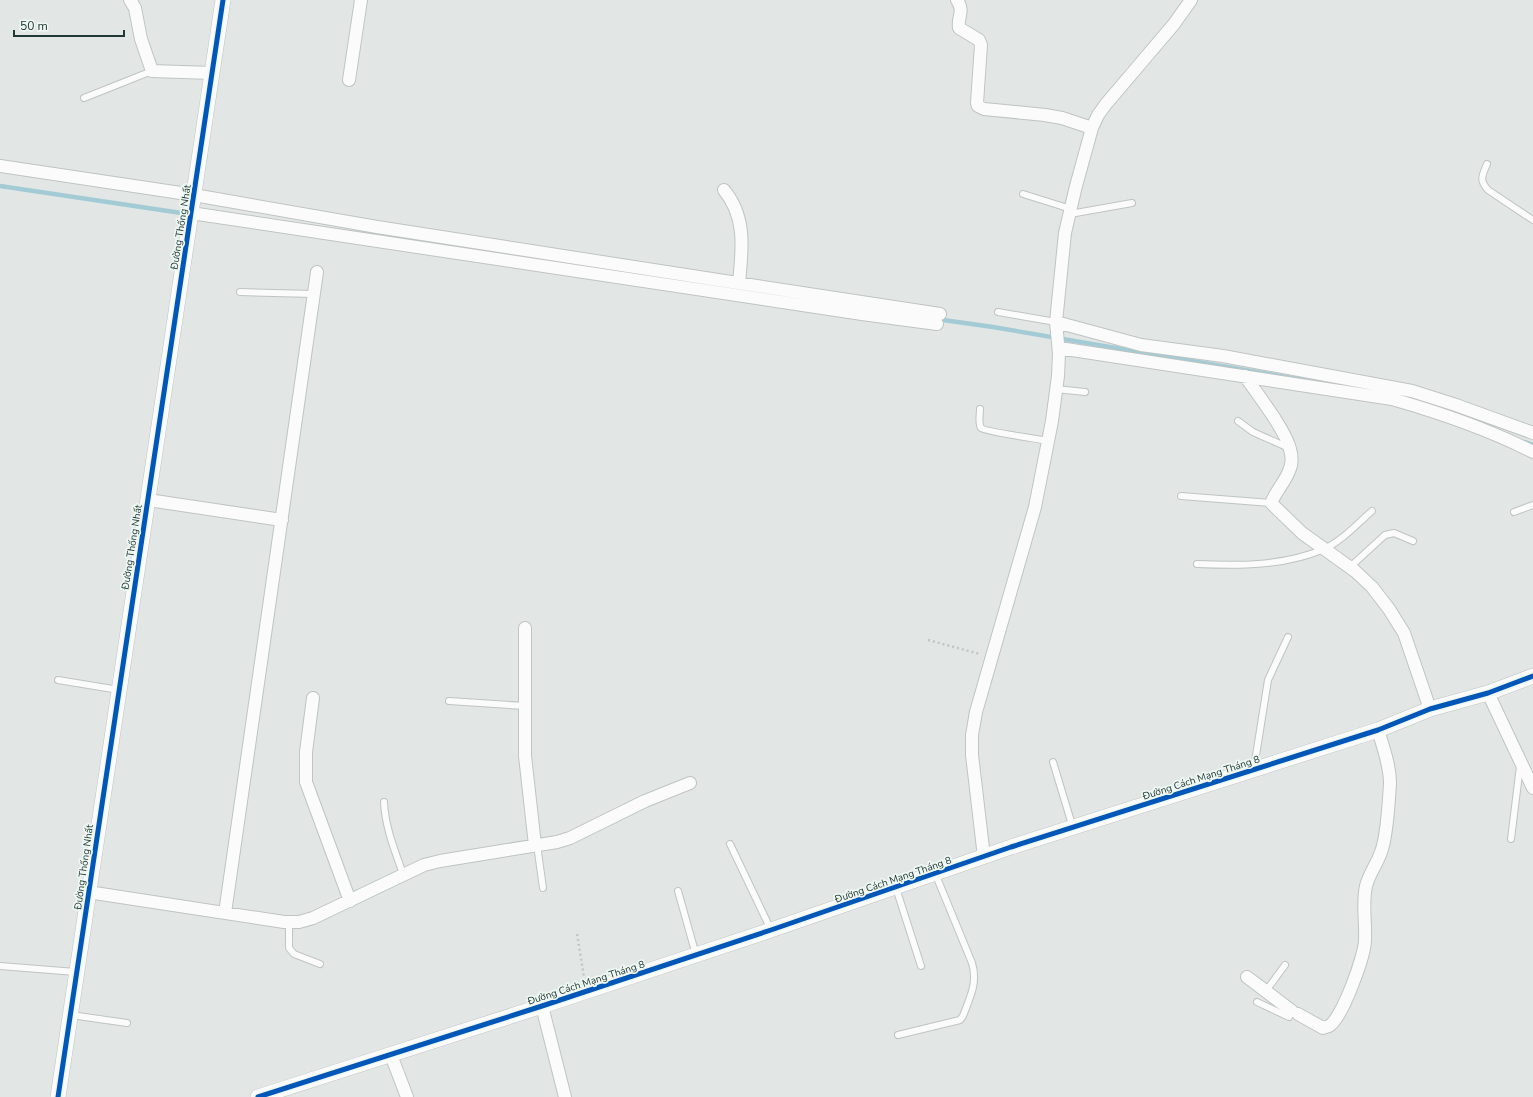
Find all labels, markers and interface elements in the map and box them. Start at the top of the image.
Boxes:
scale bar [14,12,124,38]
text: 50 m [20,18,48,34]
street label: Đường Thống Nhất [167,183,195,272]
street label: Đường Thống Nhất [118,503,146,592]
street label: Đường Cách Mạng Tháng 8 [1140,752,1262,804]
street label: Đường Thống Nhất [71,823,97,912]
street label: Đường Cách Mạng Tháng 8 [832,853,954,907]
street label: Đường Cách Mạng Tháng 8 [525,957,647,1009]

